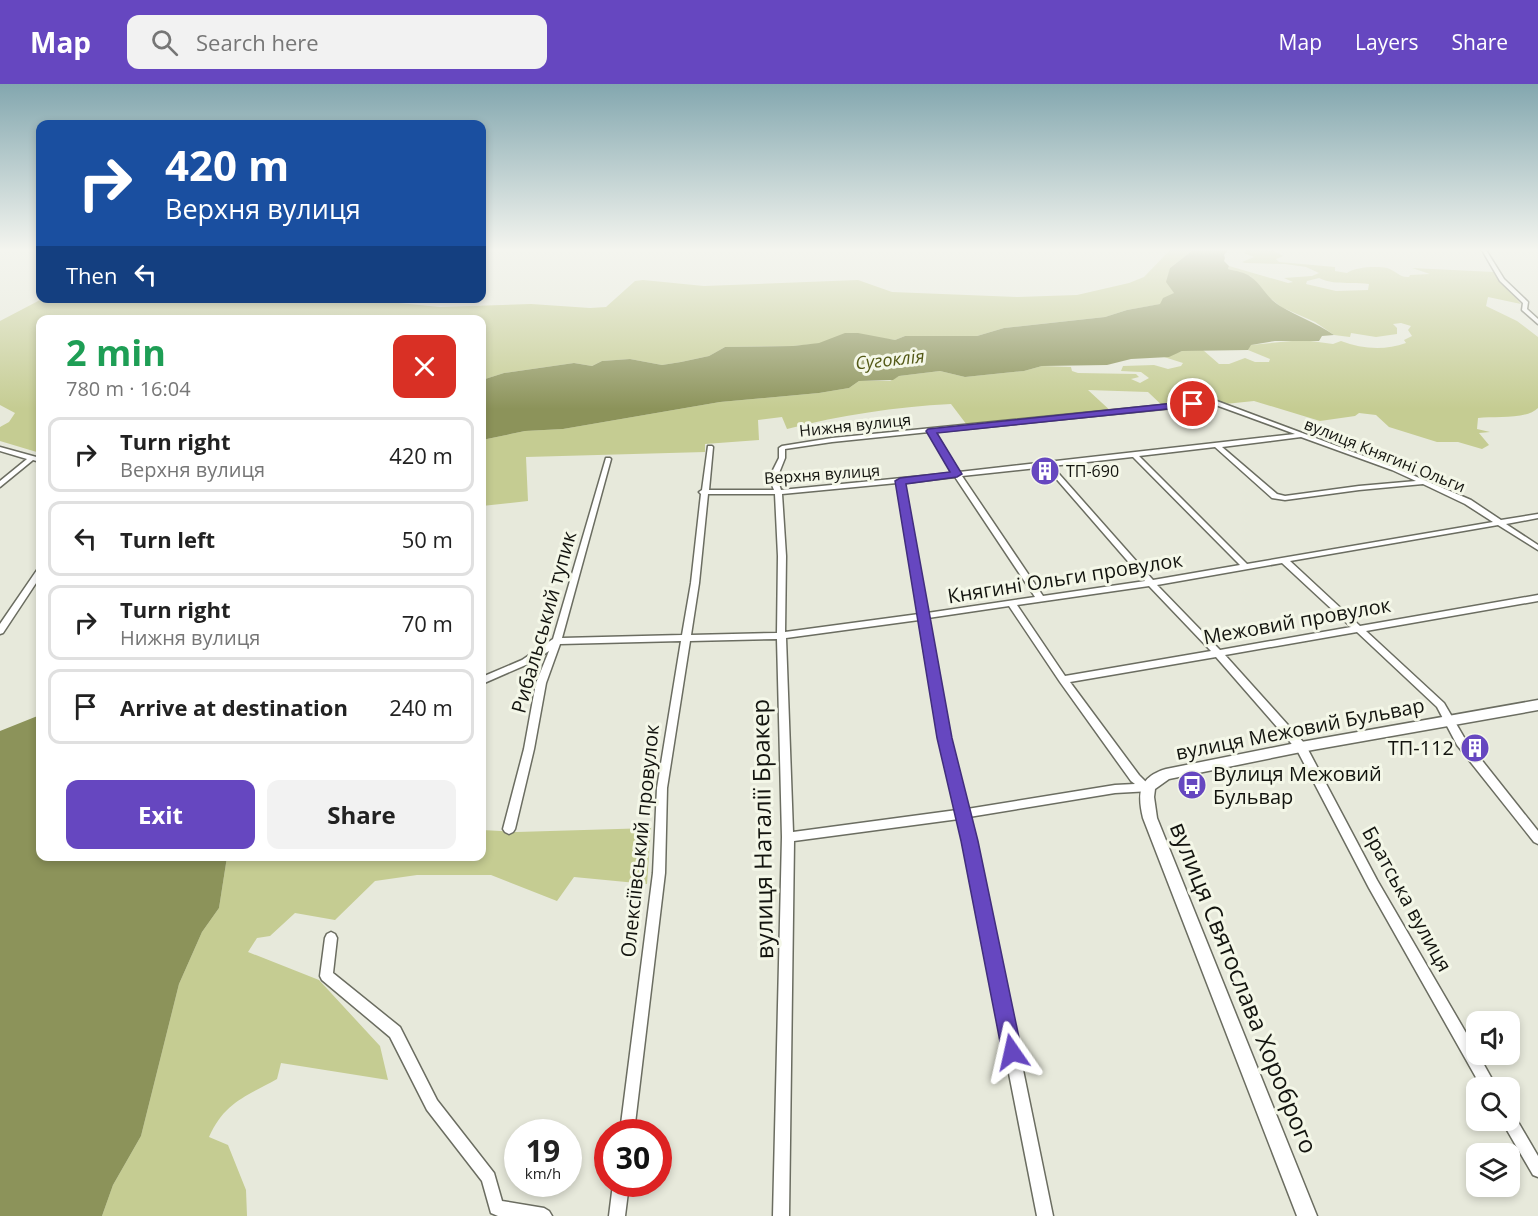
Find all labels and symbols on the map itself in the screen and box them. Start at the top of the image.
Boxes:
water label: Сугоклія [854,343,926,375]
pin [1167,378,1218,429]
street label: Нижня вулиця [798,408,912,442]
street label: вулиця Княгині Ольги [1301,413,1469,497]
building icon: ТП-690 [1029,455,1061,487]
street label: Верхня вулиця [763,459,881,489]
place label: ТП-690 [1066,460,1119,482]
street label: Рибальський тупик [505,527,583,716]
street label: Княгині Ольги провулок [946,545,1185,609]
street label: Межовий провулок [1201,591,1393,650]
street label: вулиця Межовий Бульвар [1173,691,1427,766]
street label: вулиця Наталії Бракер [743,699,780,959]
street label: Олексіївський провулок [614,722,665,959]
building icon: ТП-112 [1459,732,1491,764]
place label: ТП-112 [1388,734,1454,761]
place label: Вулиця Межовий Бульвар [1213,760,1382,810]
bus stop icon: Вулиця Межовий Бульвар [1176,769,1208,801]
street label: вулиця Святослава Хороброго [1163,817,1326,1158]
street label: Братська вулиця [1356,821,1459,976]
position arrow [980,1020,1044,1084]
speed limit sign: 30 [594,1119,672,1197]

